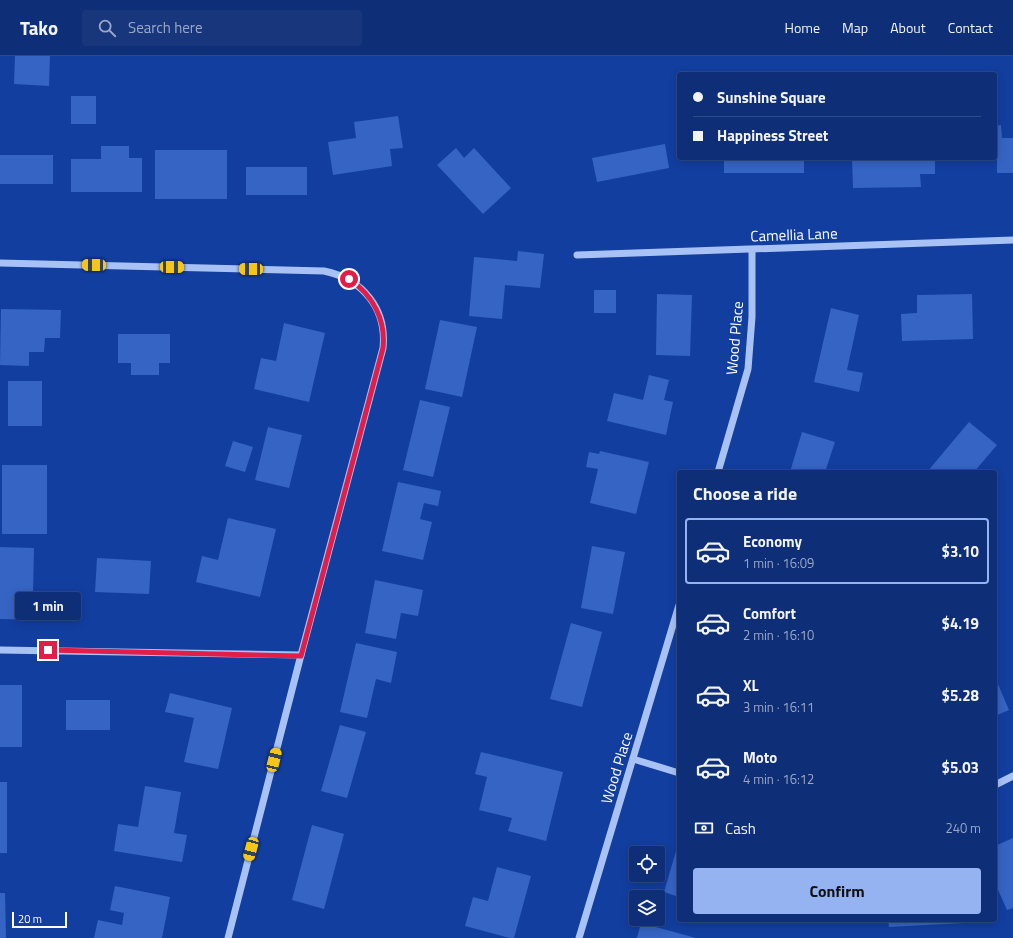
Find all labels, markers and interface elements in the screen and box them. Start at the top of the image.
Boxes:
search box [82,10,362,46]
text: Tako [20,13,58,42]
text: Search here [128,16,202,39]
icon: search [96,17,118,39]
text: Home [785,17,820,38]
text: Map [842,17,868,38]
text: About [890,17,926,38]
text: Contact [948,17,993,38]
text: Sunshine Square [717,86,826,109]
text: Happiness Street [717,124,828,147]
street label: Camellia Lane [750,221,838,248]
car [82,259,106,271]
car [160,261,184,273]
car [239,263,263,275]
route start [340,270,358,288]
street label: Wood Place [720,300,749,376]
text: Choose a ride [693,480,797,507]
text: Economy [743,530,802,553]
icon: car [695,533,731,569]
text: $3.10 [942,540,979,563]
text: 1 min · 16:09 [743,553,814,573]
callout: 1 min [15,592,81,620]
text: 1 min [32,596,64,616]
text: Comfort [743,602,796,625]
icon: car [695,605,731,641]
text: $4.19 [942,612,979,635]
text: 2 min · 16:10 [743,625,814,645]
route end [39,641,57,659]
text: XL [743,674,759,697]
icon: car [695,677,731,713]
text: $5.28 [942,684,979,707]
text: 3 min · 16:11 [743,697,814,717]
street label: Wood Place [595,729,638,807]
text: Moto [743,746,777,769]
car [265,747,283,773]
icon: car [695,749,731,785]
text: $5.03 [942,756,979,779]
text: 4 min · 16:12 [743,769,814,789]
icon: cash [693,817,715,839]
text: Cash [725,817,756,840]
text: 240 m [945,818,981,838]
car [242,836,260,862]
map controls [629,846,665,926]
button: locate [629,846,665,882]
button: Confirm [693,868,981,914]
button: layers [629,890,665,926]
scale bar [12,910,67,929]
text: 20 m [18,911,42,927]

